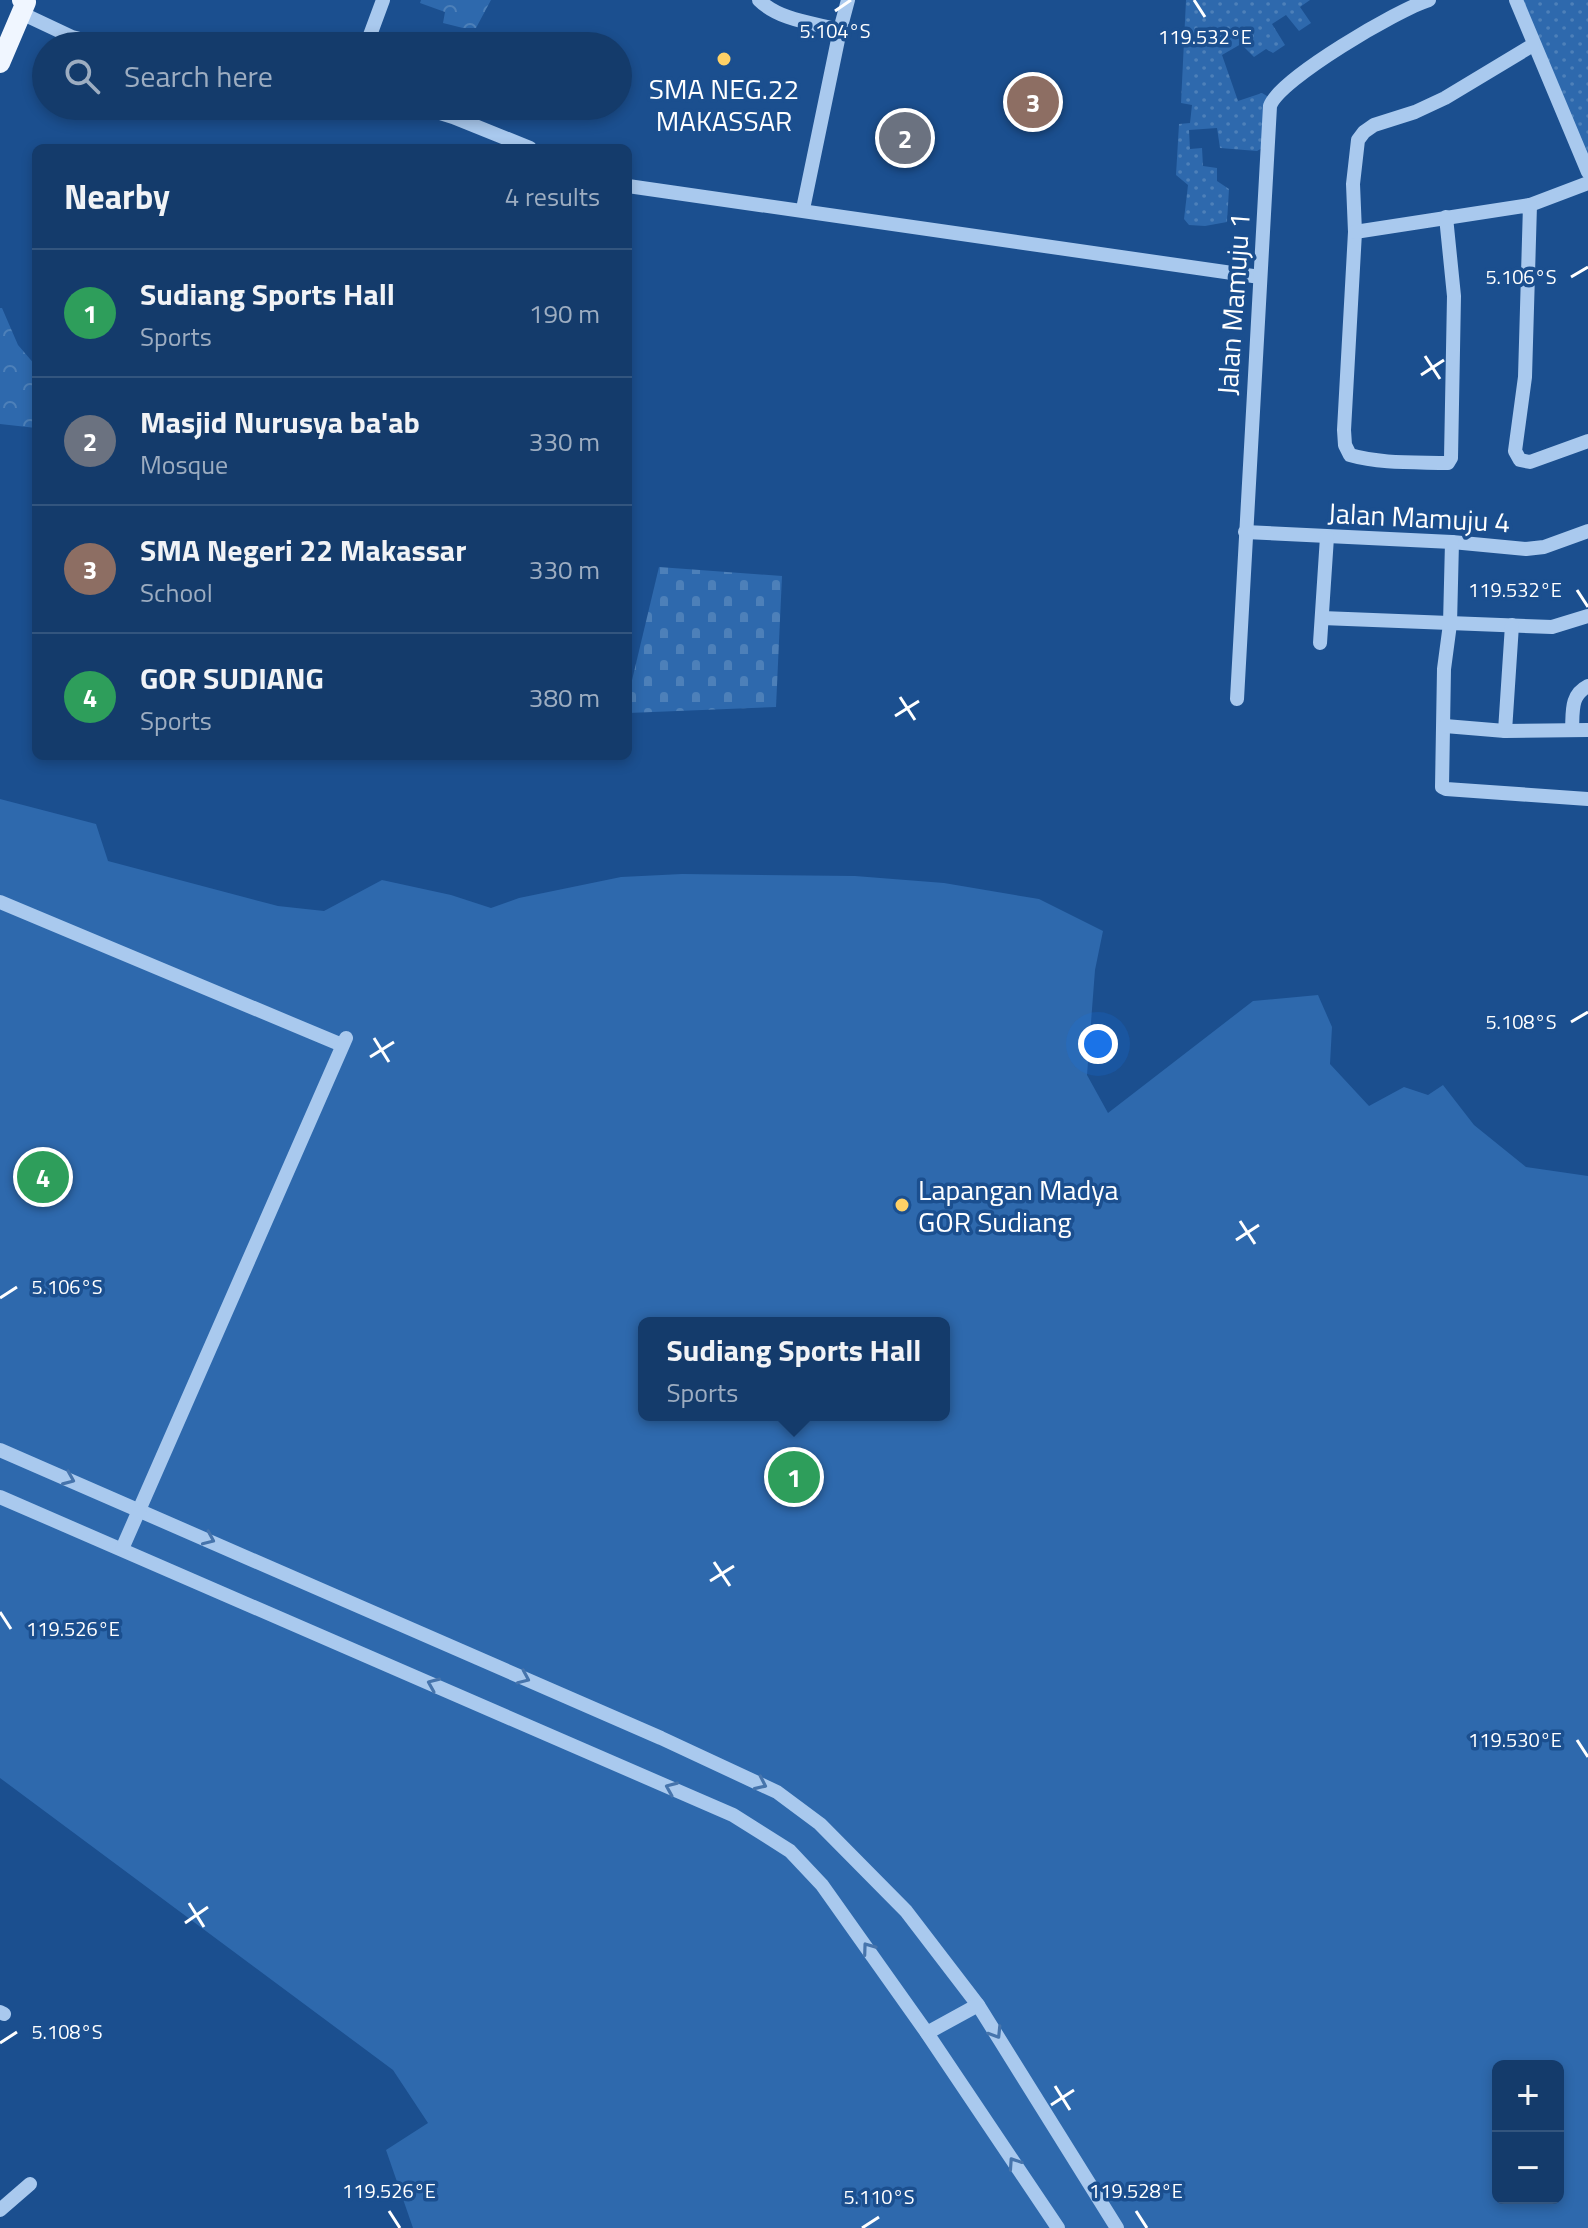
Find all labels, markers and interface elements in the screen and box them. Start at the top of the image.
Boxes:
text: 5.104°S [799,15,871,46]
text: 119.532°E [1158,21,1252,52]
search box [32,32,632,120]
marker: SMA NEG.22 MAKASSAR [715,50,733,68]
text: Search here [124,53,273,99]
icon: search [60,54,104,98]
place label: SMA NEG.22 MAKASSAR [649,67,799,142]
pin: 3 [1007,72,1059,132]
pin: 2 [879,108,931,168]
text: Nearby [64,170,170,222]
text: 4 results [505,177,600,216]
street label: Jalan Mamuju 1 [1205,211,1261,397]
text: 5.106°S [1485,261,1557,292]
text: Sudiang Sports Hall [140,271,395,317]
text: 1 [83,294,97,333]
text: 190 m [529,294,600,333]
text: Sports [140,317,212,356]
text: Masjid Nurusya ba'ab [140,399,420,445]
text: 2 [83,422,97,461]
text: 330 m [529,422,600,461]
text: Mosque [140,445,228,484]
street label: Jalan Mamuju 4 [1327,491,1511,543]
text: SMA Negeri 22 Makassar [140,527,466,573]
text: 3 [83,550,97,589]
text: 330 m [529,550,600,589]
text: School [140,573,213,612]
text: 119.532°E [1468,574,1562,605]
text: GOR SUDIANG [140,655,324,701]
text: 4 [83,678,97,717]
text: 380 m [529,678,600,717]
text: Sports [140,701,212,740]
text: 5.108°S [1485,1006,1557,1037]
your location [1078,1024,1118,1064]
pin: 4 [17,1147,69,1207]
place label: Lapangan Madya GOR Sudiang [918,1168,1119,1243]
marker: Lapangan Madya GOR Sudiang [893,1196,911,1214]
text: 5.106°S [31,1271,103,1302]
popup [638,1317,950,1421]
text: Sudiang Sports Hall [667,1327,921,1373]
text: Sports [667,1373,738,1412]
pin: 1 [768,1447,820,1507]
one-way arrow [61,1469,75,1485]
one-way arrow [201,1530,215,1546]
text: 119.526°E [26,1613,120,1644]
one-way arrow [516,1668,530,1684]
one-way arrow [427,1678,441,1694]
text: 119.530°E [1468,1724,1562,1755]
one-way arrow [753,1774,767,1790]
one-way arrow [665,1781,680,1797]
one-way arrow [863,1943,878,1957]
text: 5.108°S [31,2016,103,2047]
one-way arrow [986,2024,1001,2039]
map controls [1492,2060,1564,2204]
button: + [1492,2060,1564,2132]
button: − [1492,2132,1564,2204]
one-way arrow [1009,2158,1024,2172]
text: 119.526°E [342,2175,436,2206]
text: 119.528°E [1089,2175,1183,2206]
text: 5.110°S [843,2181,915,2212]

